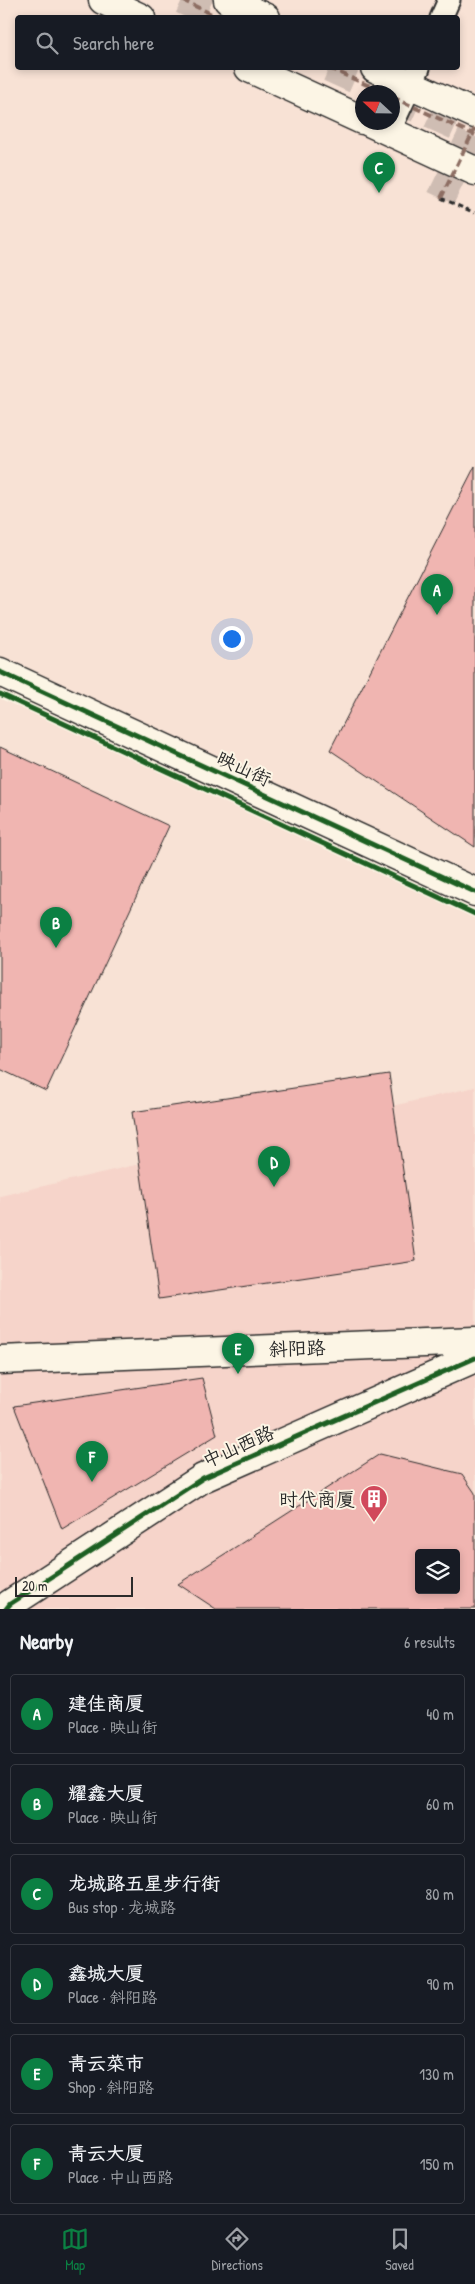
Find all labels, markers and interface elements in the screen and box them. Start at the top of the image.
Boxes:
search box [15,15,460,70]
icon: search [33,29,61,57]
text: Search here [73,30,154,56]
north arrow [355,85,400,130]
pin: C [363,152,395,193]
pin: A [421,574,453,615]
your location [219,626,245,652]
street label: 映山街 [213,744,275,792]
pin: B [40,907,72,948]
pin: D [258,1146,290,1187]
pin: E [222,1333,254,1374]
street label: 斜阳路 [268,1334,326,1362]
street label: 中山西路 [198,1419,278,1473]
pin: F [76,1441,108,1482]
building icon: 时代商厦 [359,1484,389,1523]
place label: 时代商厦 [279,1486,355,1512]
map controls [415,1549,460,1594]
button: layers [415,1549,460,1594]
scale bar [15,1574,132,1597]
text: 20 m [22,1576,48,1595]
text: Nearby [20,1627,73,1656]
text: 6 results [404,1631,455,1653]
text: 建佳商厦 [68,1690,144,1716]
text: A [33,1703,41,1725]
text: 40 m [426,1703,454,1725]
text: Place · 映山街 [68,1716,157,1738]
text: 耀鑫大厦 [68,1780,144,1806]
text: B [33,1793,41,1815]
text: 60 m [426,1793,454,1815]
text: Place · 映山街 [68,1806,157,1828]
text: 龙城路五星步行街 [68,1870,220,1896]
text: C [33,1883,41,1905]
text: 80 m [425,1883,454,1905]
text: Bus stop · 龙城路 [68,1896,176,1918]
text: 鑫城大厦 [68,1960,144,1986]
text: D [33,1973,41,1995]
text: 90 m [426,1973,454,1995]
text: Place · 斜阳路 [68,1986,157,2008]
text: 青云菜市 [68,2050,144,2076]
text: E [33,2063,41,2085]
text: 130 m [419,2063,454,2085]
text: Shop · 斜阳路 [68,2076,154,2098]
text: 青云大厦 [68,2140,144,2166]
text: F [34,2153,40,2175]
text: 150 m [420,2153,454,2175]
text: Place · 中山西路 [68,2166,173,2188]
tab: Map [61,2225,89,2274]
tab: Directions [211,2225,263,2274]
tab: Saved [385,2225,414,2274]

